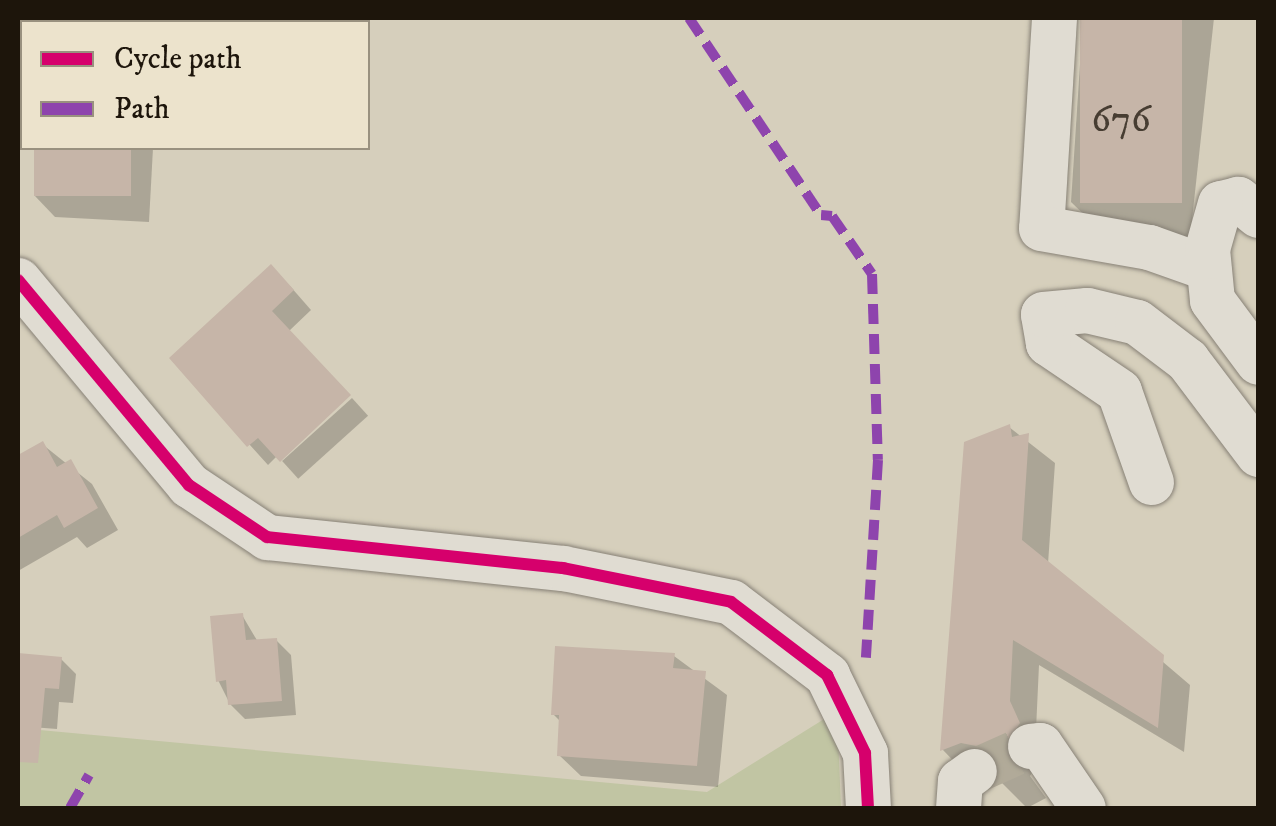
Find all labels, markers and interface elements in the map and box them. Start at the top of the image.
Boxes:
legend [20,20,370,150]
text: Cycle path [114,41,242,78]
text: Path [114,91,170,128]
house number: 676 [1091,98,1151,144]

